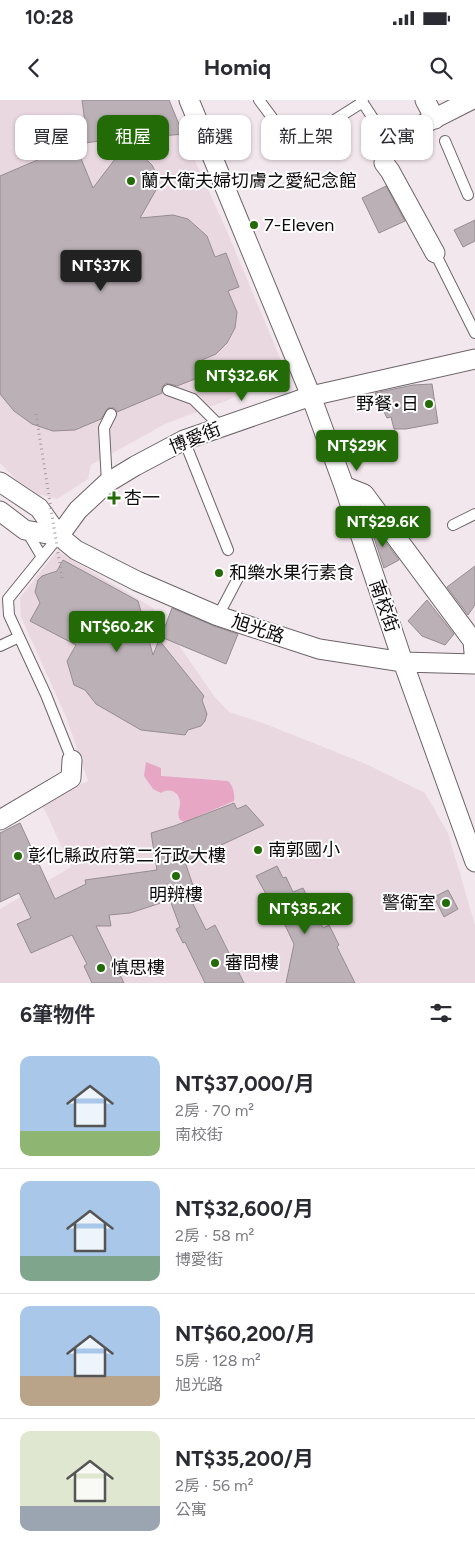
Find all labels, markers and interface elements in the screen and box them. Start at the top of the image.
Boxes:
text: 10:28 [25,6,74,29]
icon: back [20,54,48,82]
text: Homiq [204,54,271,81]
icon: search [427,54,455,82]
chip: 買屋 [15,115,87,160]
chip: 租屋 [97,115,169,160]
chip: 篩選 [179,115,251,160]
chip: 新上架 [261,115,351,160]
chip: 公寓 [361,115,433,160]
place label: 蘭大衛夫婦切膚之愛紀念館 [141,170,357,192]
marker: 蘭大衛夫婦切膚之愛紀念館 [125,175,137,187]
place label: 7-Eleven [264,214,334,236]
marker: 7-Eleven [248,219,260,231]
pin: NT$37K [60,250,142,292]
text: NT$37K [71,256,131,275]
pin: NT$32.6K [190,360,294,402]
text: NT$32.6K [206,366,278,385]
place label: 野餐•日 [356,393,419,415]
marker: 野餐•日 [423,398,435,410]
street label: 博愛街 [166,418,224,458]
pin: NT$29K [316,430,398,472]
text: NT$29K [327,436,387,455]
place label: 杏一 [124,487,160,509]
marker: 杏一 [108,492,120,504]
pin: NT$29.6K [331,506,435,548]
text: NT$29.6K [346,512,420,531]
place label: 和樂水果行素食 [229,562,355,584]
marker: 和樂水果行素食 [213,567,225,579]
street label: 南校街 [365,577,403,635]
pin: NT$60.2K [65,610,169,653]
street label: 旭光路 [229,610,287,648]
text: NT$60.2K [80,617,154,636]
place label: 南郭國小 [268,839,340,861]
marker: 南郭國小 [252,844,264,856]
place label: 彰化縣政府第二行政大樓 [28,845,226,867]
marker: 彰化縣政府第二行政大樓 [12,850,24,862]
marker: 明辨樓 [170,870,182,882]
place label: 明辨樓 [149,884,203,906]
pin: NT$35.2K [253,892,357,935]
place label: 警衛室 [382,892,436,914]
marker: 警衛室 [440,897,452,909]
text: NT$35.2K [269,899,341,918]
place label: 審問樓 [225,952,279,974]
place label: 慎思樓 [111,957,165,979]
marker: 審問樓 [209,957,221,969]
marker: 慎思樓 [95,962,107,974]
icon: filters [427,999,455,1027]
text: 6筆物件 [20,1002,95,1027]
text: NT$37,000/月 [175,1071,315,1096]
icon: home [60,1076,120,1136]
text: 2房 · 70 m² [175,1101,254,1120]
text: 南校街 [175,1125,223,1144]
text: NT$32,600/月 [175,1196,314,1221]
icon: home [60,1201,120,1261]
text: 2房 · 58 m² [175,1226,254,1245]
text: 博愛街 [175,1250,223,1269]
text: NT$60,200/月 [175,1321,316,1346]
icon: home [60,1326,120,1386]
text: 5房 · 128 m² [175,1351,261,1370]
text: 旭光路 [175,1375,223,1394]
text: NT$35,200/月 [175,1446,314,1471]
icon: home [60,1451,120,1511]
text: 2房 · 56 m² [175,1476,254,1495]
text: 公寓 [175,1500,207,1519]

